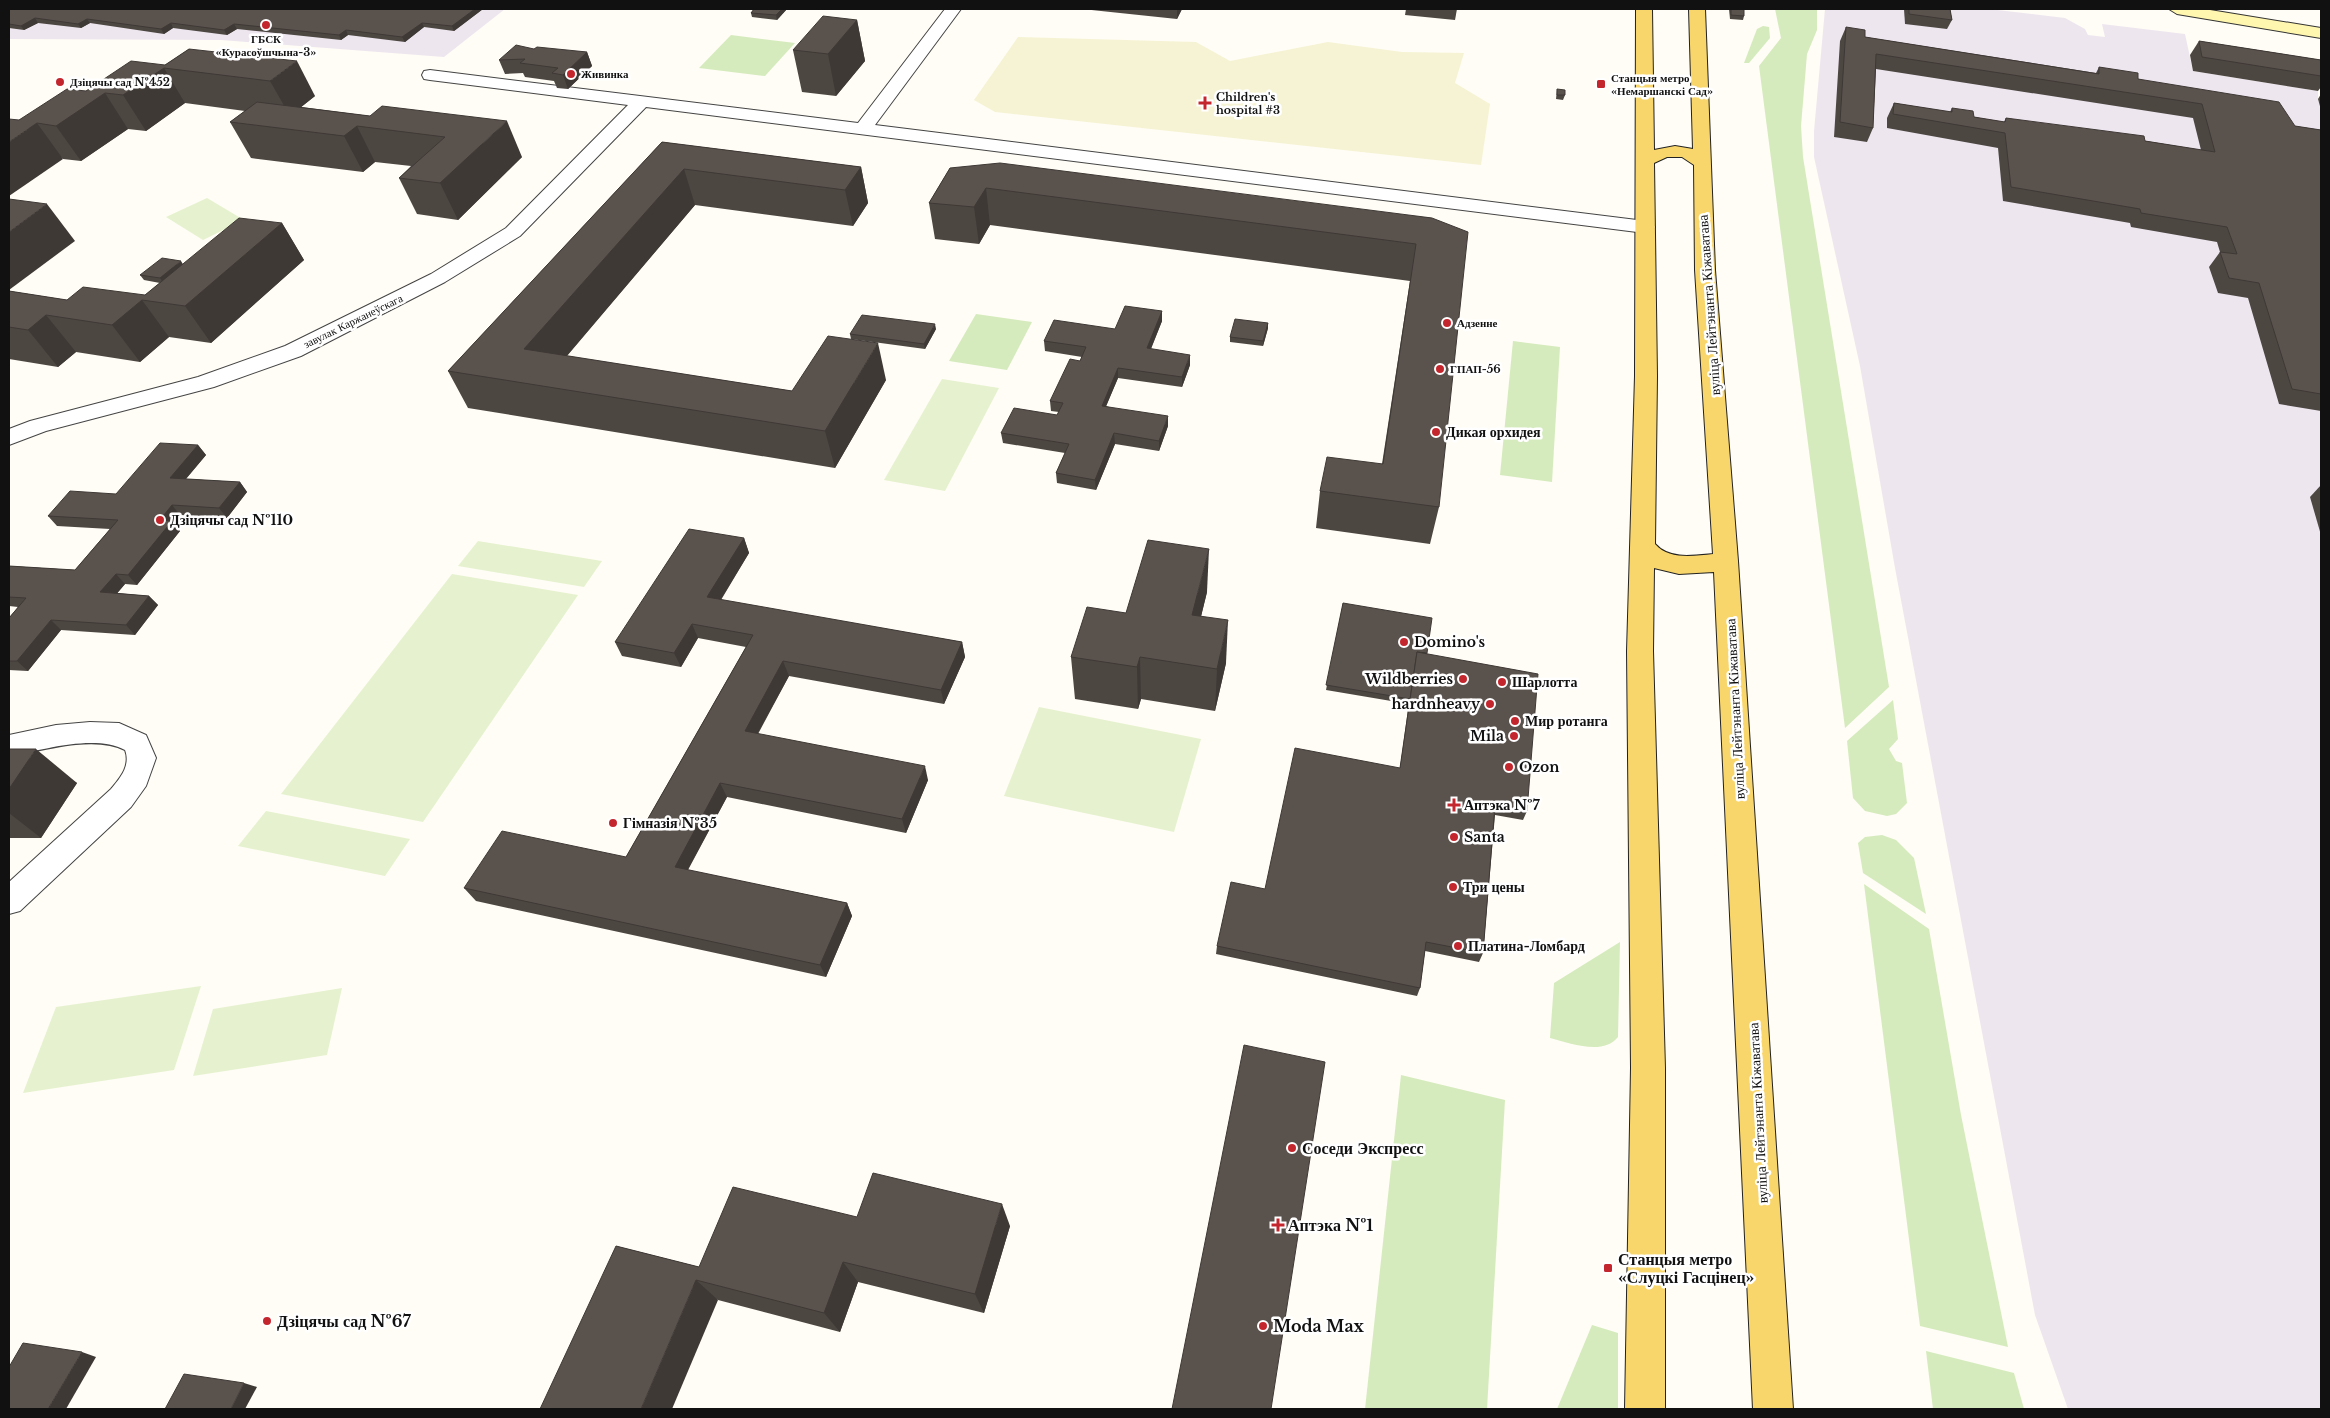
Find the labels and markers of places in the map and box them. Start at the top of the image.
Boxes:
marker: ГБСК «Курасоўшчына-3» [260,19,272,31]
place label: ГБСК «Курасоўшчына-3» [216,32,316,59]
place label: Живинка [581,67,629,81]
marker: Живинка [565,68,577,80]
place label: Станцыя метро «Немаршанскі Сад» [1611,71,1713,98]
place label: Дзіцячы сад №452 [70,75,170,89]
marker: Дзіцячы сад №452 [54,76,66,88]
marker: Станцыя метро «Немаршанскі Сад» [1595,78,1607,90]
place label: Children's hospital #3 [1216,90,1280,117]
marker: Children's hospital #3 [1198,96,1212,110]
place label: Адзенне [1457,316,1498,330]
marker: Адзенне [1441,317,1453,329]
place label: ГПАП-56 [1450,362,1501,376]
marker: ГПАП-56 [1434,363,1446,375]
place label: Дикая орхидея [1446,423,1541,441]
marker: Дикая орхидея [1430,426,1442,438]
place label: Дзіцячы сад №110 [170,511,293,529]
marker: Дзіцячы сад №110 [154,514,166,526]
place label: Domino's [1414,633,1486,651]
marker: Domino's [1398,636,1410,648]
place label: Wildberries [1364,670,1453,688]
marker: Wildberries [1457,673,1469,685]
place label: Шарлотта [1512,673,1577,691]
marker: Шарлотта [1496,676,1508,688]
place label: hardnheavy [1392,695,1481,713]
marker: hardnheavy [1484,698,1496,710]
place label: Мир ротанга [1525,712,1608,730]
marker: Мир ротанга [1509,715,1521,727]
place label: Mila [1470,727,1504,745]
marker: Mila [1508,730,1520,742]
place label: Ozon [1519,758,1560,776]
marker: Ozon [1503,761,1515,773]
place label: Аптэка №7 [1464,796,1541,814]
marker: Аптэка №7 [1448,799,1460,811]
place label: Гімназія №35 [623,814,717,832]
marker: Гімназія №35 [607,817,619,829]
place label: Santa [1464,828,1505,846]
marker: Santa [1448,831,1460,843]
place label: Три цены [1463,878,1525,896]
marker: Три цены [1447,881,1459,893]
place label: Платина-Ломбард [1468,937,1585,955]
marker: Платина-Ломбард [1452,940,1464,952]
place label: Соседи Экспресс [1302,1138,1424,1158]
marker: Соседи Экспресс [1286,1142,1298,1154]
place label: Аптэка №1 [1288,1215,1373,1235]
marker: Аптэка №1 [1272,1219,1284,1231]
place label: Станцыя метро «Слуцкі Гасцінец» [1618,1249,1755,1287]
marker: Станцыя метро «Слуцкі Гасцінец» [1602,1262,1614,1274]
place label: Дзіцячы сад №67 [277,1311,412,1331]
marker: Дзіцячы сад №67 [261,1315,273,1327]
place label: Moda Max [1273,1316,1365,1336]
marker: Moda Max [1257,1320,1269,1332]

